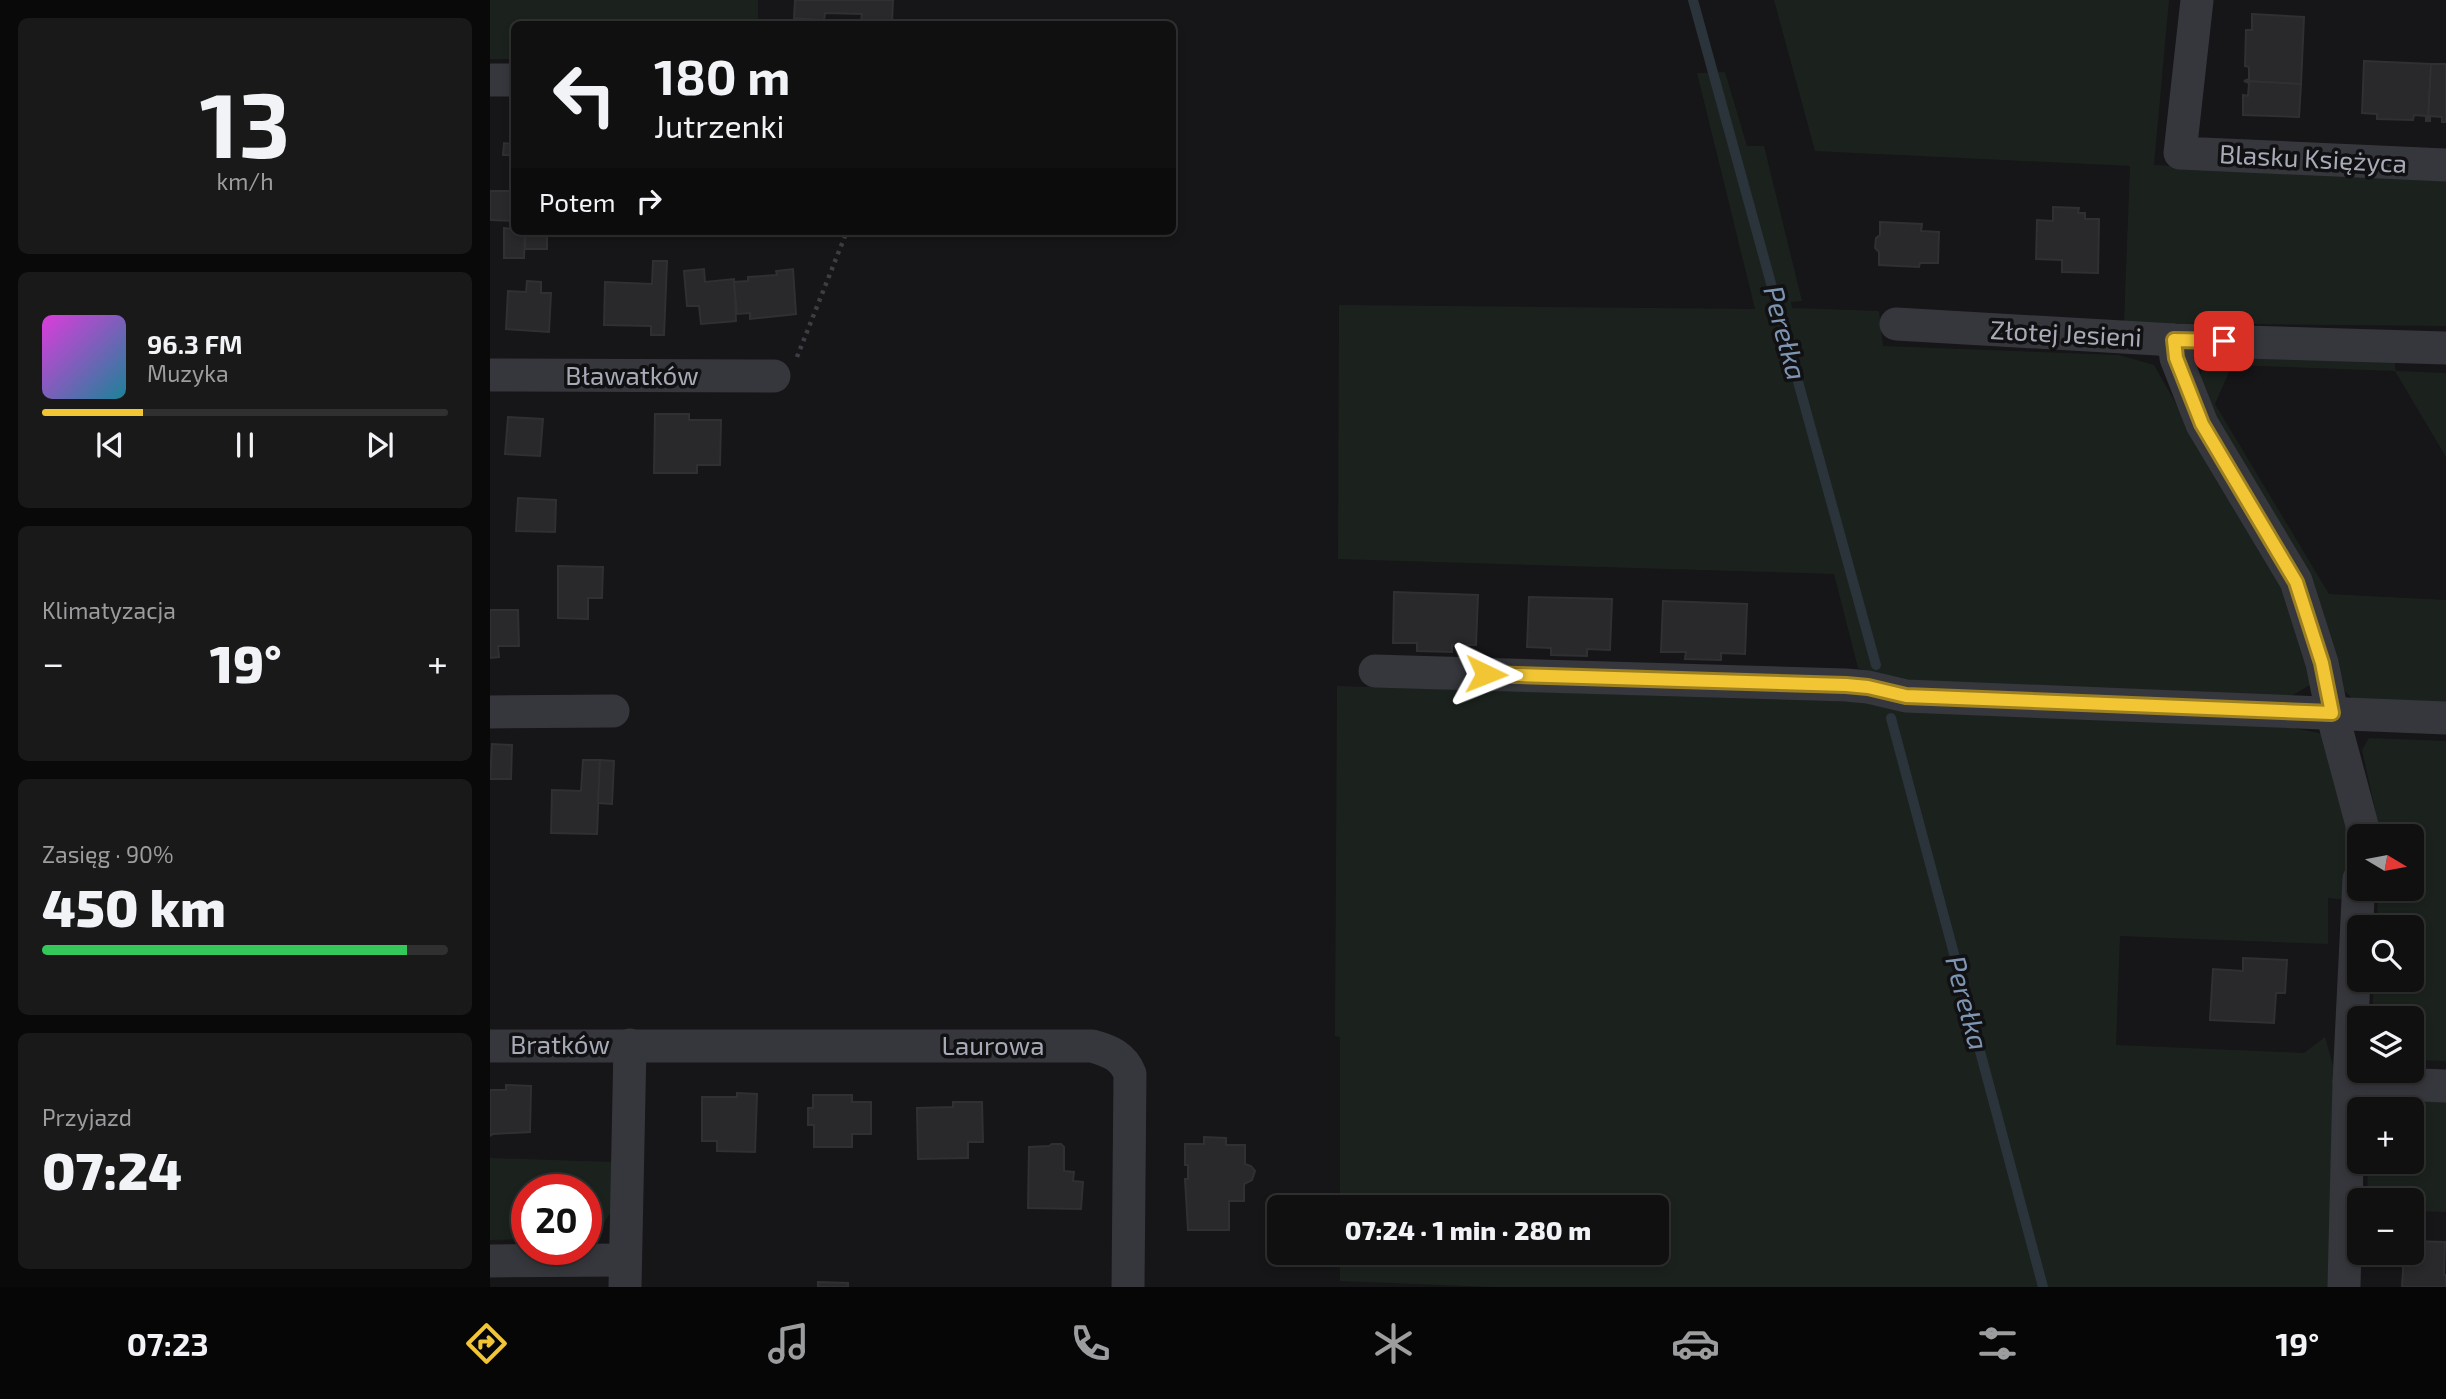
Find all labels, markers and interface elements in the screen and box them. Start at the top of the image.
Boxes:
text: 180 m [654,46,790,105]
icon: left [539,49,630,140]
text: 13 [200,67,290,176]
text: Jutrzenki [654,106,784,144]
street label: Blasku Księżyca [2218,137,2408,178]
text: km/h [216,167,274,195]
icon: right [630,182,668,220]
text: Potem [539,186,616,217]
water label: Perełka [1757,282,1815,384]
pin [2194,311,2254,371]
street label: Złotej Jesieni [1990,313,2143,352]
icon: arrive [2205,322,2243,360]
text: 96.3 FM [147,328,243,359]
text: Muzyka [147,359,229,387]
street label: Bławatków [565,359,699,390]
icon: previous [91,426,129,464]
icon: pause [226,426,264,464]
icon: next [361,426,399,464]
text: Klimatyzacja [42,596,176,624]
text: 19° [210,631,282,693]
position arrow [1449,637,1523,711]
text: − [42,639,64,685]
text: + [427,639,448,685]
north arrow [2347,824,2424,901]
map controls [2347,824,2424,1265]
text: Zasięg · 90% [42,840,174,868]
text: 450 km [42,875,226,937]
button: search [2347,915,2424,992]
water label: Perełka [1939,952,1997,1054]
button: layers [2347,1006,2424,1083]
street label: Bratków [510,1028,610,1059]
street label: Laurowa [942,1029,1044,1060]
button: + [2347,1097,2424,1174]
text: Przyjazd [42,1103,132,1131]
text: 07:24 [42,1138,182,1200]
speed limit sign: 20 [511,1174,602,1265]
button: − [2347,1188,2424,1265]
text: 07:24 · 1 min · 280 m [1345,1214,1591,1245]
icon: directions [462,1319,511,1368]
icon: music [764,1319,813,1368]
icon: phone [1066,1319,1115,1368]
icon: climate [1369,1319,1418,1368]
icon: car [1671,1319,1720,1368]
icon: filters [1973,1319,2022,1368]
text: 07:23 [127,1324,209,1362]
text: 19° [2276,1324,2319,1362]

